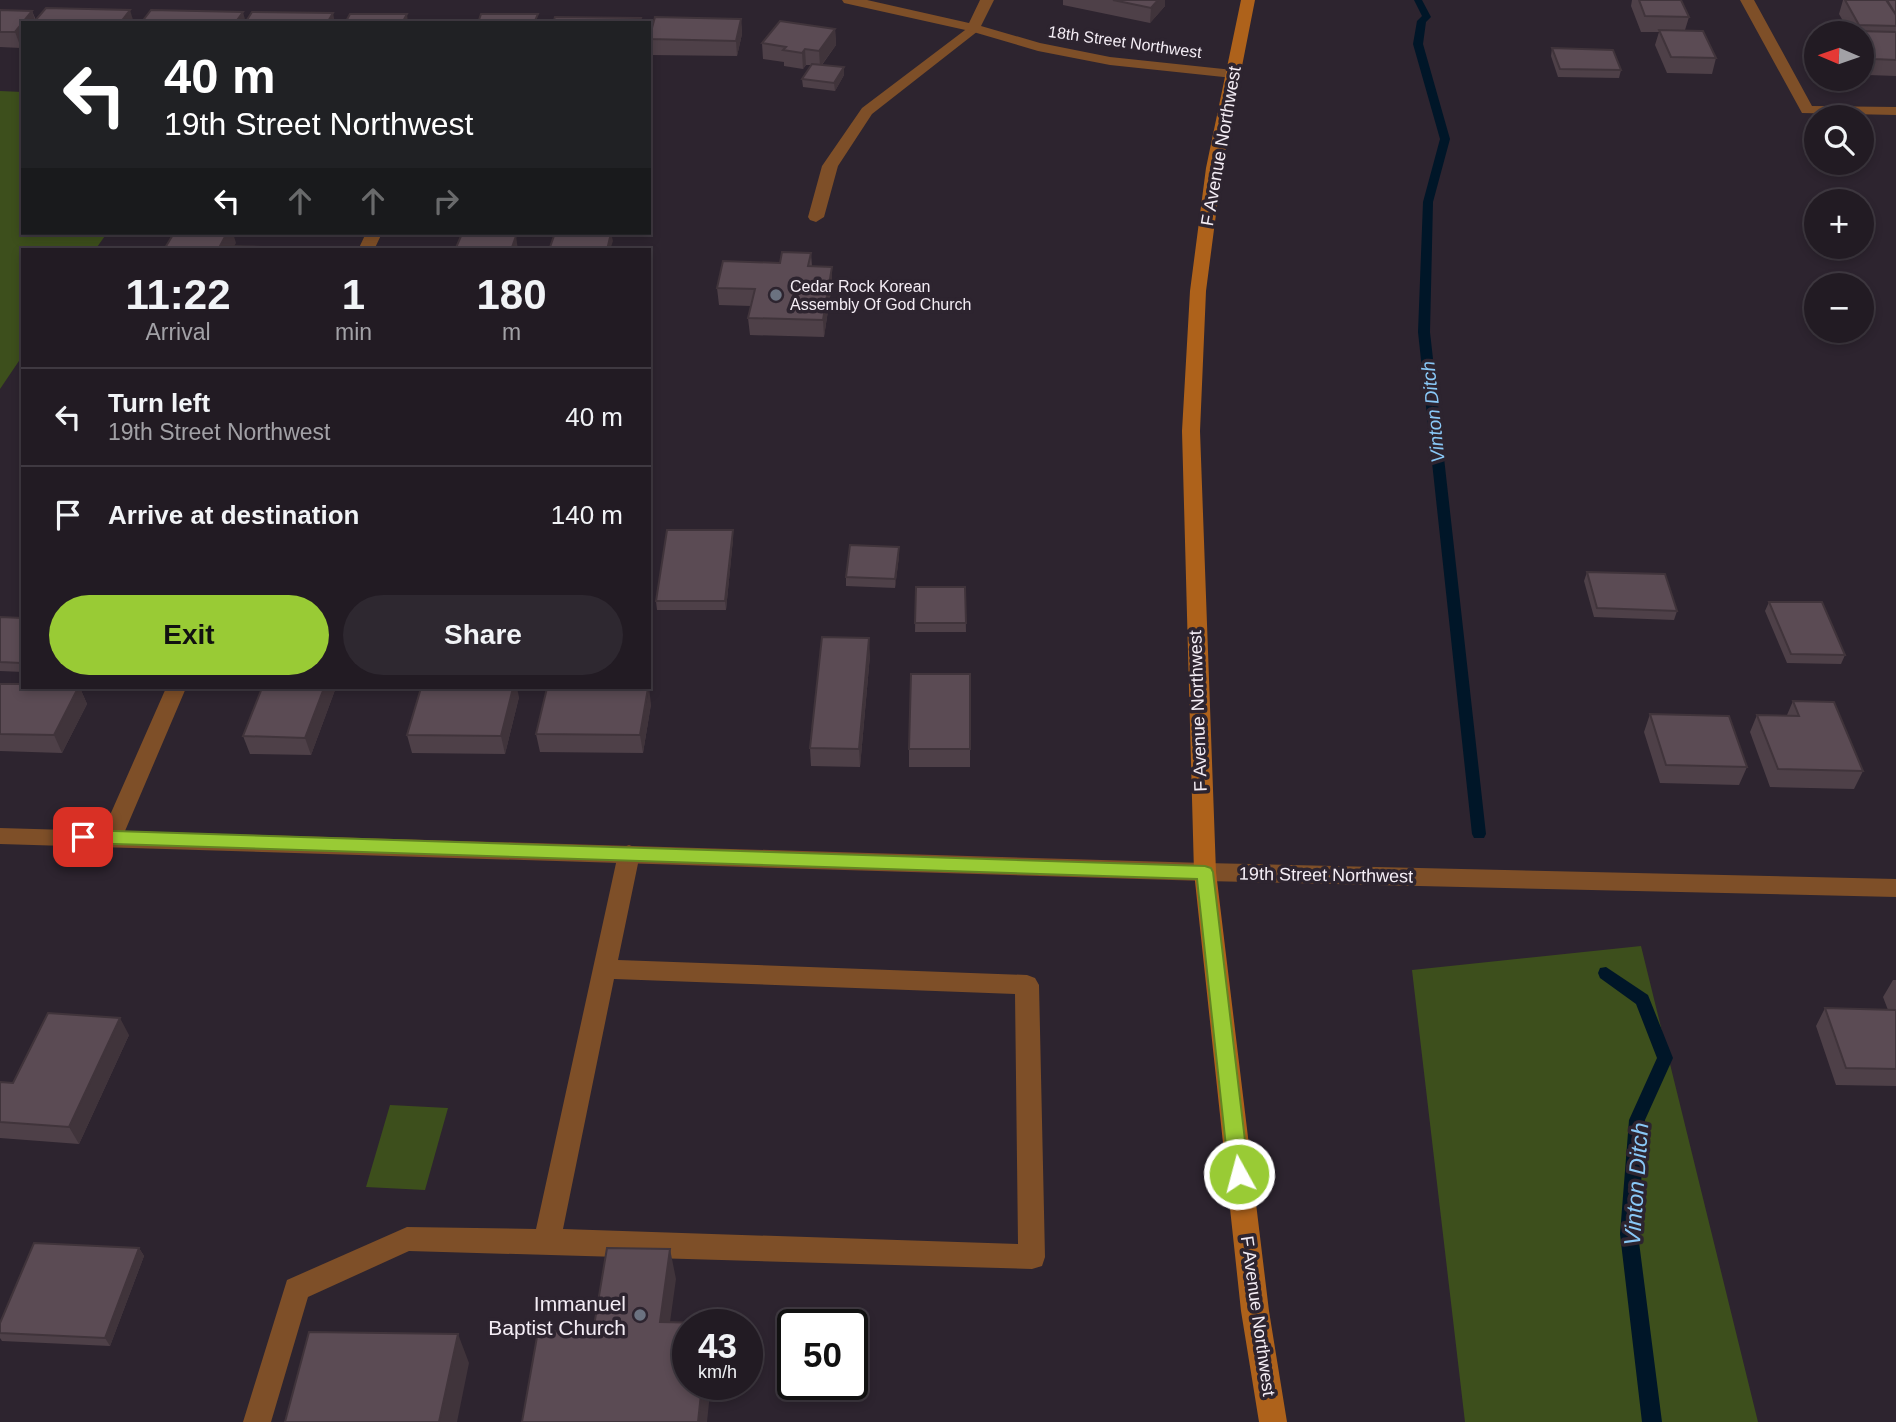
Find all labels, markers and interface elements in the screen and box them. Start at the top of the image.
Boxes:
north arrow [1804,21,1874,91]
map controls [1804,21,1874,343]
street label: 18th Street Northwest [1047,23,1203,61]
icon: left [49,49,140,140]
text: 40 m [164,49,276,103]
street label: F Avenue Northwest [1197,65,1245,227]
button: search [1804,105,1874,175]
text: 19th Street Northwest [164,106,473,142]
icon: left [208,182,246,220]
icon: ahead [281,182,319,220]
icon: ahead [354,182,392,220]
icon: right [427,182,465,220]
button: + [1804,189,1874,259]
text: 11:22 [125,271,231,318]
text: 1 [342,271,365,318]
text: 180 [476,271,547,318]
button: − [1804,273,1874,343]
place label: Cedar Rock Korean Assembly Of God Church [790,278,971,313]
marker: Cedar Rock Korean Assembly Of God Church [768,287,784,303]
text: Arrival [145,319,211,345]
text: min [335,319,372,345]
text: m [502,319,521,345]
water label: Vinton Ditch [1417,360,1449,464]
text: Turn left [108,388,210,418]
icon: left [49,398,87,436]
text: 40 m [565,402,623,432]
text: 19th Street Northwest [108,419,330,445]
icon: arrive [49,496,87,534]
text: Arrive at destination [108,500,359,530]
text: 140 m [551,500,623,530]
button: Exit [49,595,329,675]
button: Share [343,595,623,675]
street label: F Avenue Northwest [1185,630,1211,792]
pin [53,807,113,867]
icon: arrive [64,818,102,856]
street label: 19th Street Northwest [1239,863,1413,887]
water label: Vinton Ditch [1619,1121,1653,1247]
position arrow [1202,1137,1276,1211]
street label: F Avenue Northwest [1237,1235,1279,1397]
place label: Immanuel Baptist Church [488,1292,626,1339]
marker: Immanuel Baptist Church [632,1307,648,1323]
speed limit sign: 50 [777,1309,868,1400]
text: 43 [698,1326,737,1365]
text: km/h [698,1362,737,1382]

